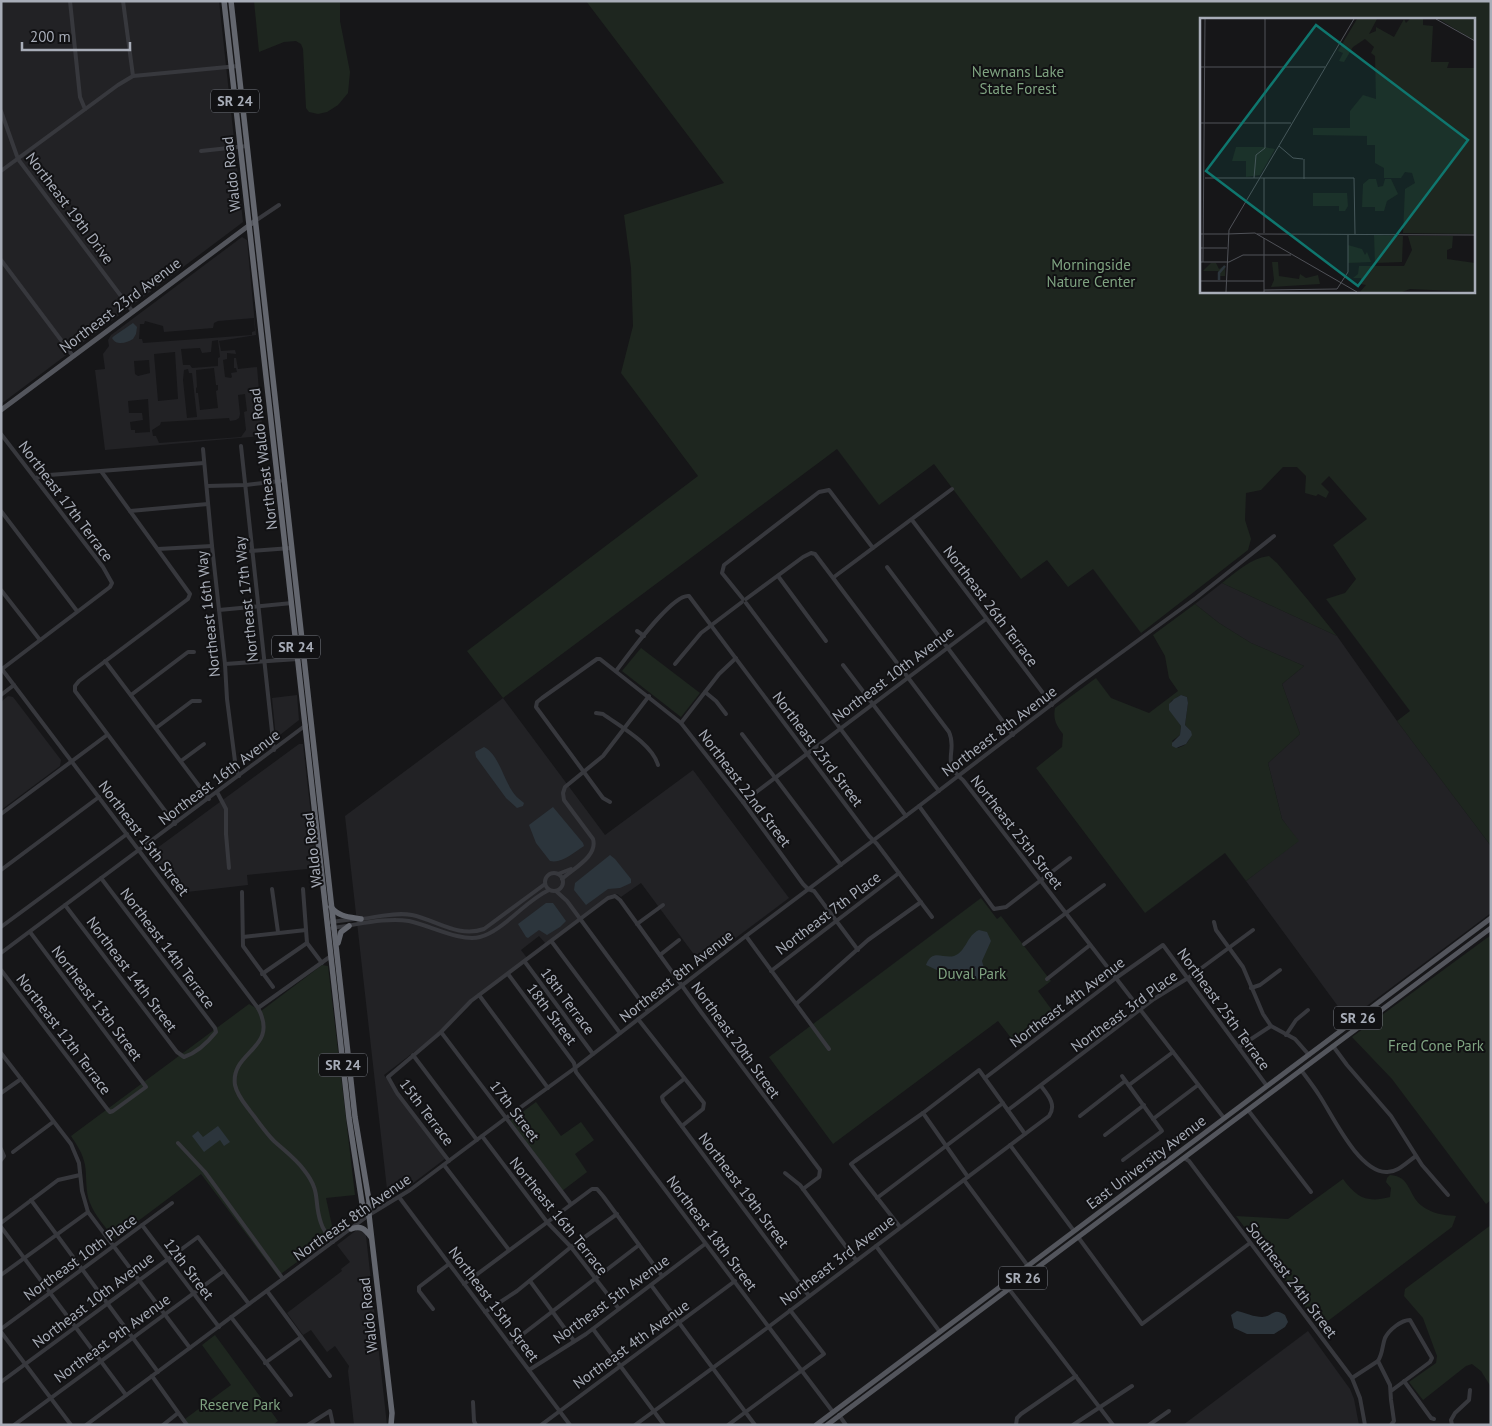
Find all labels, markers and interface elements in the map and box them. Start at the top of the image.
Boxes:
inset map [1200,18,1474,292]
scale bar [22,20,130,52]
text: 200 m [30,27,71,46]
park label: Newnans Lake State Forest [972,62,1064,98]
road number: SR 24 [211,90,259,112]
street label: Waldo Road [218,135,244,213]
street label: Northeast 19th Drive [22,148,118,268]
street label: Northeast 23rd Avenue [55,253,185,357]
park label: Morningside Nature Center [1047,255,1135,291]
street label: Northeast Waldo Road [245,387,281,531]
street label: Northeast 17th Terrace [14,437,118,565]
street label: Northeast 17th Way [230,535,262,663]
street label: Northeast 26th Terrace [939,542,1043,670]
street label: Northeast 16th Way [192,550,224,678]
street label: Northeast 10th Avenue [828,622,958,726]
road number: SR 24 [272,636,320,659]
street label: Northeast 8th Avenue [938,682,1060,780]
street label: Northeast 23rd Street [769,688,867,810]
street label: Northeast 16th Avenue [154,725,284,829]
street label: Northeast 22nd Street [695,725,795,851]
street label: Northeast 25th Street [967,771,1067,893]
street label: Northeast 15th Street [94,777,194,899]
street label: Waldo Road [298,811,326,889]
street label: Northeast 7th Place [772,867,884,959]
street label: Northeast 14th Terrace [116,884,220,1012]
street label: Northeast 14th Street [82,913,182,1035]
street label: Northeast 8th Avenue [615,926,737,1026]
street label: Northeast 13th Street [47,942,147,1064]
street label: Northeast 25th Terrace [1173,944,1275,1074]
street label: Northeast 4th Avenue [1006,953,1128,1051]
street label: 18th Terrace [537,964,599,1038]
park label: Duval Park [938,964,1007,983]
street label: Northeast 3rd Place [1067,966,1181,1056]
street label: Northeast 12th Terrace [12,970,116,1098]
street label: Northeast 20th Street [687,978,785,1102]
street label: 18th Street [523,980,581,1048]
road number: SR 26 [1334,1006,1382,1030]
park label: Fred Cone Park [1388,1036,1485,1055]
road number: SR 24 [319,1054,367,1076]
street label: 15th Terrace [396,1075,458,1149]
street label: 17th Street [486,1077,544,1145]
street label: East University Avenue [1082,1111,1210,1213]
street label: Northeast 19th Street [694,1129,794,1251]
street label: Northeast 16th Terrace [506,1153,612,1279]
street label: Northeast 8th Avenue [290,1169,414,1265]
street label: Northeast 18th Street [662,1172,762,1294]
street label: Northeast 10th Place [20,1210,140,1304]
street label: Northeast 3rd Avenue [776,1211,898,1309]
street label: Southeast 24th Street [1242,1218,1342,1342]
street label: 12th Street [160,1235,218,1303]
street label: Northeast 15th Street [444,1243,544,1365]
street label: Northeast 10th Avenue [28,1248,158,1352]
street label: Northeast 5th Avenue [549,1250,673,1348]
road number: SR 26 [999,1266,1047,1290]
street label: Waldo Road [355,1276,381,1354]
street label: Northeast 9th Avenue [50,1289,174,1387]
street label: Northeast 4th Avenue [569,1295,693,1393]
park label: Reserve Park [199,1395,281,1414]

